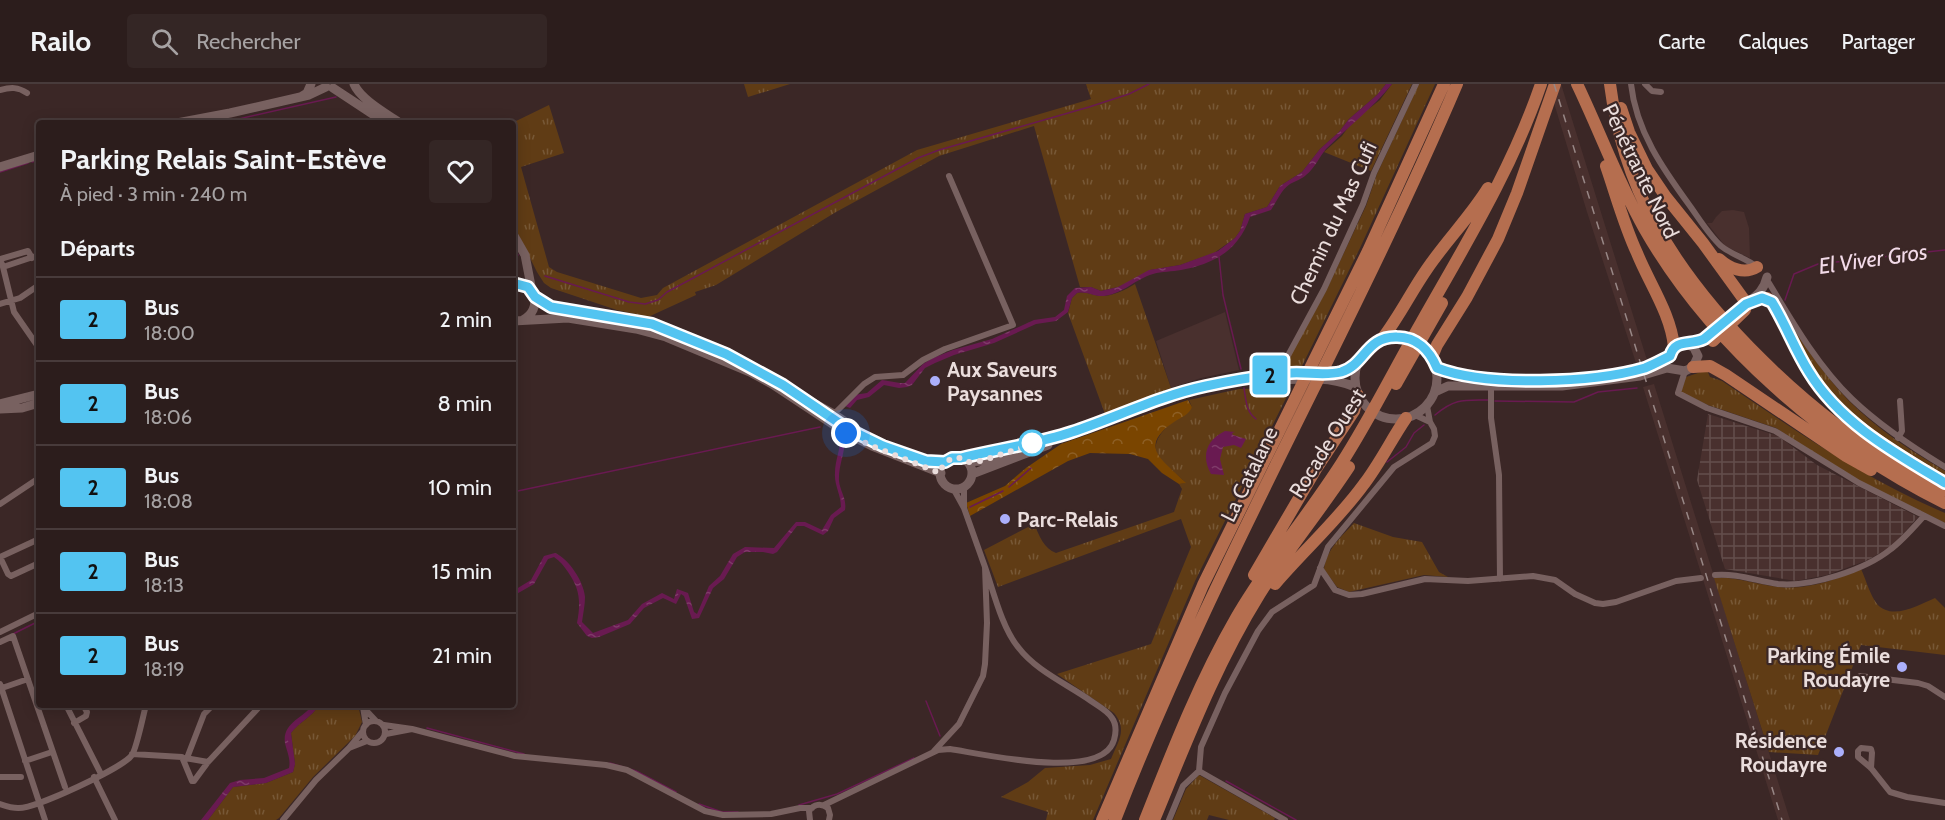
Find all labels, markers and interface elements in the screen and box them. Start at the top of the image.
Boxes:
search box [127,14,547,68]
text: Railo [30,24,91,58]
icon: search [148,25,181,58]
text: Rechercher [196,28,300,55]
text: Carte [1658,29,1706,54]
text: Calques [1739,29,1809,54]
text: Partager [1842,29,1915,54]
street label: Pénétrante Nord [1598,100,1684,242]
street label: Chemin du Mas Cufi [1284,137,1382,309]
button: heart [429,140,492,203]
text: Parking Relais Saint-Estève [60,142,386,176]
text: À pied · 3 min · 240 m [60,182,247,206]
text: Départs [60,235,135,262]
water label: El Viver Gros [1817,238,1930,280]
text: Bus [144,294,179,321]
text: 2 min [439,306,492,333]
text: 2 [87,307,99,332]
text: 18:00 [144,321,195,345]
line badge: 2 [1250,356,1290,394]
place label: Aux Saveurs Paysannes [947,357,1057,406]
text: 2 [1264,363,1276,388]
marker: Aux Saveurs Paysannes [928,374,942,388]
text: Bus [144,378,179,405]
street label: Rocade Ouest [1284,384,1370,502]
text: 8 min [437,390,492,417]
text: 2 [87,391,99,416]
text: 18:06 [144,405,192,429]
your location [831,418,861,448]
street label: La Catalane [1215,422,1283,526]
unlabelled marker [1019,430,1045,456]
text: Bus [144,462,179,489]
text: 10 min [428,474,492,501]
text: 2 [87,475,99,500]
text: 18:08 [144,489,193,513]
place label: Parc-Relais [1017,507,1118,532]
marker: Parc-Relais [998,512,1012,526]
text: Bus [144,546,179,573]
text: 15 min [432,558,492,585]
text: 2 [87,559,99,584]
text: 18:13 [144,573,184,597]
text: Bus [144,630,179,657]
text: 21 min [432,642,492,669]
text: 2 [87,643,99,668]
place label: Parking Émile Roudayre [1767,643,1890,692]
text: 18:19 [144,657,185,681]
marker: Parking Émile Roudayre [1895,660,1909,674]
place label: Résidence Roudayre [1735,728,1827,777]
marker: Résidence Roudayre [1832,745,1846,759]

